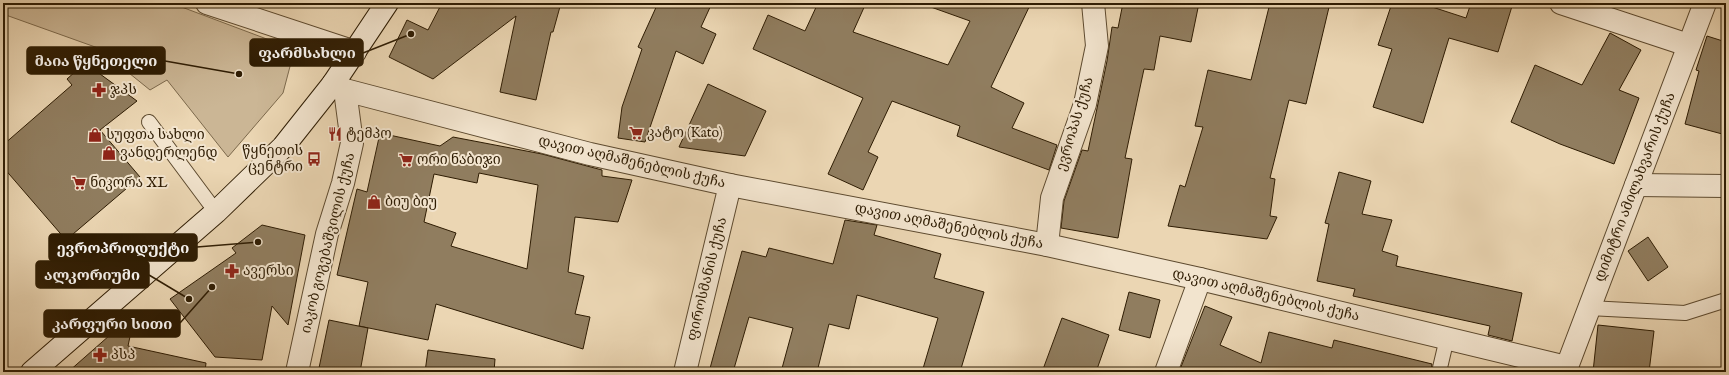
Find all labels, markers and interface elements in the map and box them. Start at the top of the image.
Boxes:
callout: ფარმსახლი [250,39,363,66]
text: ფარმსახლი [258,44,356,63]
callout: მაია წყნეთელი [27,47,165,74]
text: მაია წყნეთელი [35,52,157,71]
street label: ევროპას ქუჩა [1052,75,1098,173]
place label: ჯპს [110,81,137,99]
pharmacy icon: ჯპს [91,82,107,98]
street label: დიმიტრი ამილახვარის ქუჩა [1590,90,1680,284]
place label: კატო (Kato) [647,124,723,142]
place label: ტემპო [346,125,392,143]
supermarket icon: კატო (Kato) [628,125,644,141]
place label: სუფთა სახლი [106,126,205,144]
restaurant icon: ტემპო [327,126,343,142]
shop icon: სუფთა სახლი [87,127,103,143]
street label: დავით აღმაშენებლის ქუჩა [537,132,727,192]
place label: წყნეთის ცენტრი [242,142,303,176]
place label: ვანდერლენდ [120,144,218,162]
shop icon: ვანდერლენდ [101,145,117,161]
street label: იაკობ გოგებაშვილის ქუჩა [297,151,359,335]
bus stop icon: წყნეთის ცენტრი [306,151,322,167]
place label: ორი ნაბიჯი [417,151,501,169]
supermarket icon: ორი ნაბიჯი [398,152,414,168]
place label: ნიკორა XL [90,174,167,192]
supermarket icon: ნიკორა XL [71,175,87,191]
place label: ბიუ ბიუ [385,193,437,211]
shop icon: ბიუ ბიუ [366,194,382,210]
street label: დავით აღმაშენებლის ქუჩა [853,199,1045,253]
street label: ფიროსმანის ქუჩა [683,215,731,343]
callout: ევროპროდუქტი [49,234,197,261]
text: ევროპროდუქტი [57,239,189,258]
callout: ალკორიუმი [36,261,149,288]
place label: ავერსი [243,262,294,280]
pharmacy icon: ავერსი [224,263,240,279]
street label: დავით აღმაშენებლის ქუჩა [1171,265,1361,325]
text: ალკორიუმი [44,266,140,285]
callout: კარფური სითი [44,310,180,337]
text: კარფური სითი [52,315,172,334]
place label: პსპ [111,346,135,364]
pharmacy icon: პსპ [92,347,108,363]

